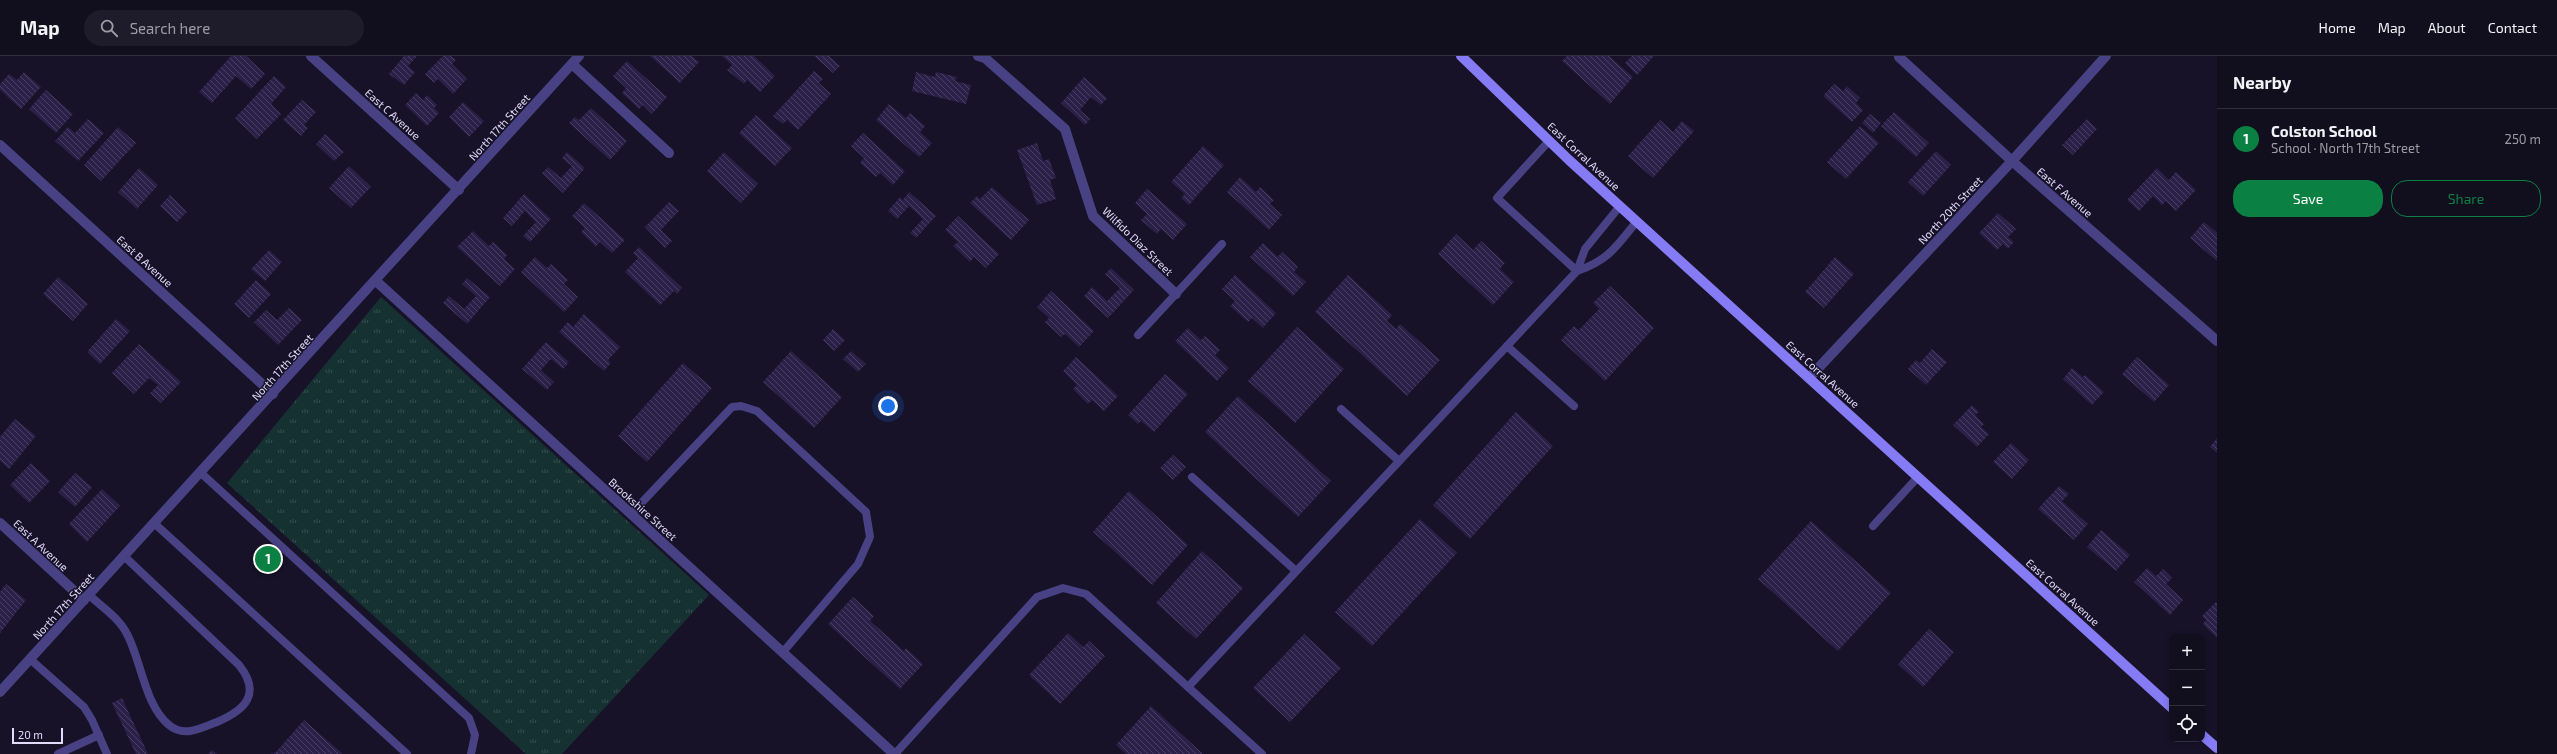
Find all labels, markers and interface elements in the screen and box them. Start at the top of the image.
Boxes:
search box [84,10,364,46]
text: Map [20,16,60,39]
icon: search [98,17,120,39]
text: Search here [130,19,210,37]
text: Home [2319,19,2356,36]
text: Map [2378,19,2406,36]
text: About [2428,19,2466,36]
text: Contact [2488,19,2537,36]
text: Nearby [2233,72,2291,92]
street label: East C Avenue [363,86,423,142]
street label: North 17th Street [466,91,532,163]
street label: East Corral Avenue [1545,119,1623,193]
text: Colston School [2271,122,2377,140]
text: 1 [2243,131,2249,147]
text: 250 m [2505,131,2541,147]
text: School · North 17th Street [2271,140,2420,156]
street label: East F Avenue [2035,164,2095,220]
street label: North 20th Street [1915,173,1985,247]
button: Save [2233,180,2383,217]
button: Share [2391,180,2541,217]
street label: Wilfido Diaz Street [1100,204,1176,278]
street label: East B Avenue [115,233,176,289]
street label: North 17th Street [249,331,315,403]
street label: East Corral Avenue [1784,338,1862,410]
your location [878,396,898,416]
street label: Brookshire Street [606,475,680,543]
street label: East A Avenue [11,516,71,574]
pin: 1 [255,544,281,574]
street label: East Corral Avenue [2024,556,2102,628]
street label: North 17th Street [30,570,96,642]
map controls [2169,634,2205,742]
button: + [2169,634,2205,670]
button: − [2169,670,2205,706]
button: locate [2169,706,2205,742]
scale bar [12,726,63,745]
text: 20 m [18,728,43,741]

